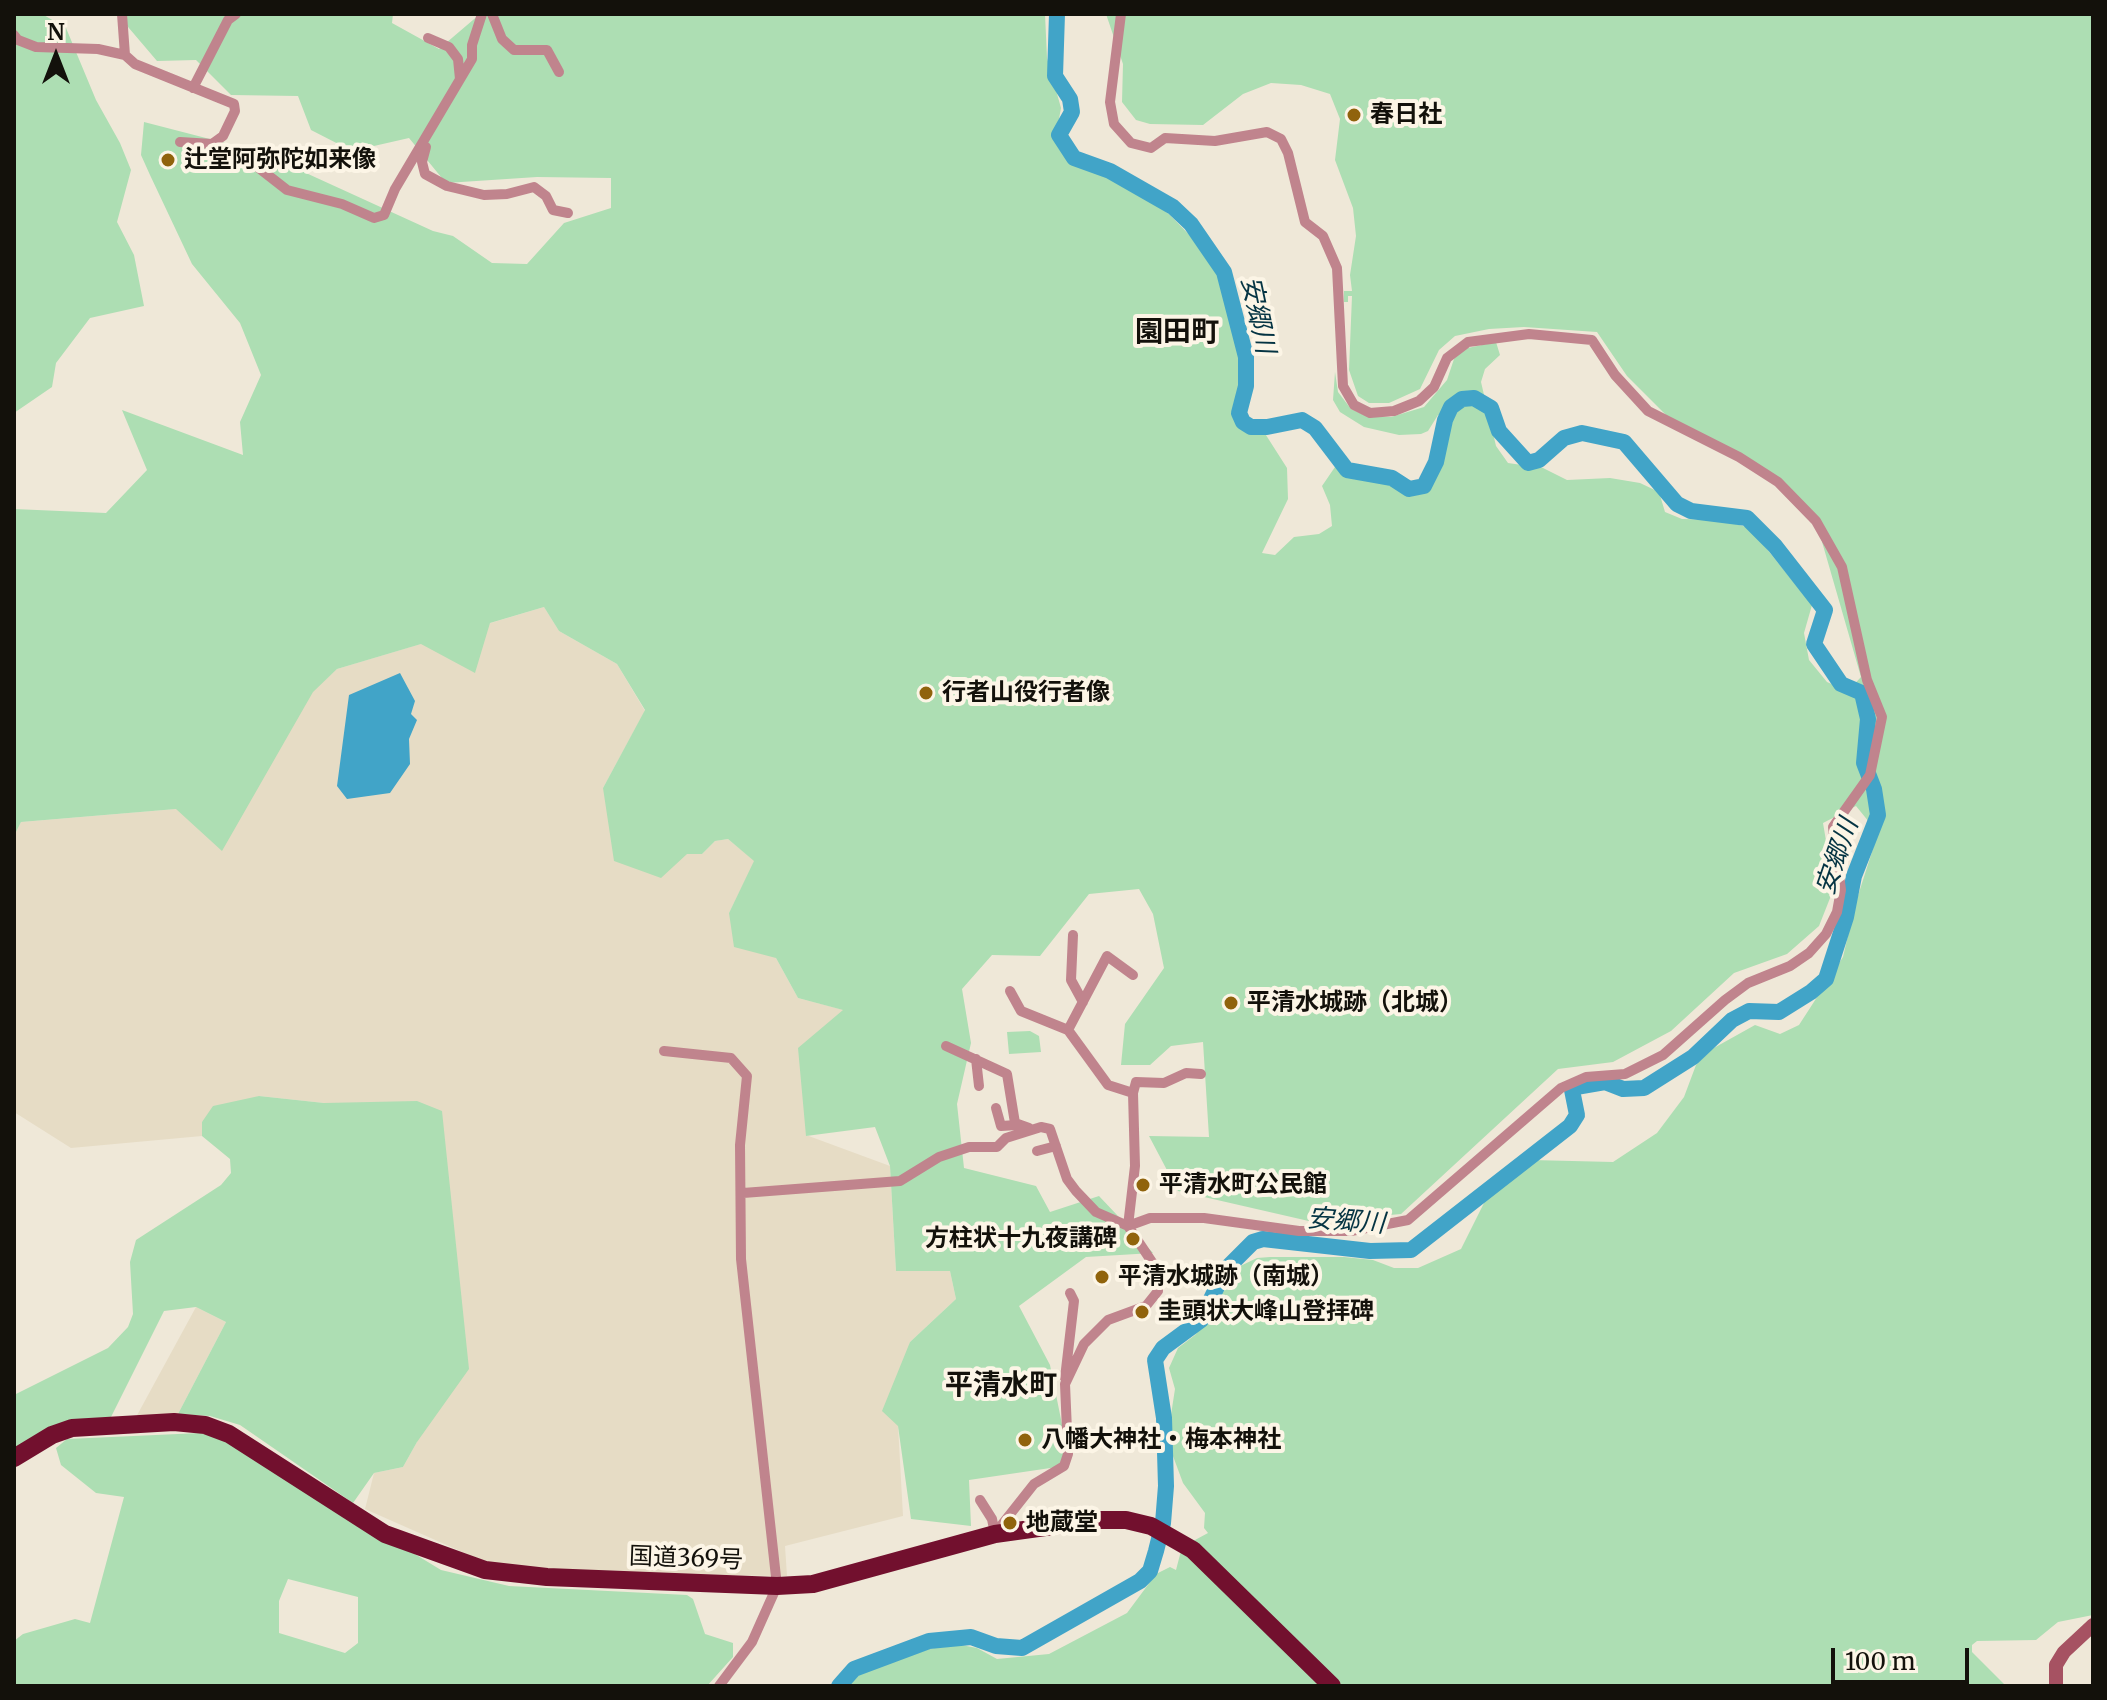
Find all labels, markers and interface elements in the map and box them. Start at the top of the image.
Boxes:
north arrow [16,16,96,96]
text: N [47,18,65,46]
place label: 春日社 [1370,101,1442,129]
marker: 春日社 [1345,106,1363,124]
place label: 辻堂阿弥陀如来像 [184,146,376,174]
marker: 辻堂阿弥陀如来像 [159,151,177,169]
water label: 安郷川 [1234,274,1280,356]
district label: 園田町 [1135,316,1219,350]
place label: 行者山役行者像 [942,679,1110,707]
marker: 行者山役行者像 [917,684,935,702]
water label: 安郷川 [1811,815,1865,899]
place label: 平清水城跡（北城） [1247,989,1463,1017]
marker: 平清水城跡（北城） [1222,994,1240,1012]
place label: 平清水町公民館 [1159,1171,1327,1199]
marker: 平清水町公民館 [1134,1176,1152,1194]
water label: 安郷川 [1306,1204,1386,1240]
place label: 方柱状十九夜講碑 [925,1225,1117,1253]
marker: 方柱状十九夜講碑 [1124,1230,1142,1248]
place label: 平清水城跡（南城） [1118,1263,1334,1291]
marker: 平清水城跡（南城） [1093,1268,1111,1286]
place label: 圭頭状大峰山登拝碑 [1158,1298,1374,1326]
marker: 圭頭状大峰山登拝碑 [1133,1303,1151,1321]
district label: 平清水町 [945,1369,1057,1403]
place label: 八幡大神社・梅本神社 [1041,1426,1281,1454]
marker: 八幡大神社・梅本神社 [1016,1431,1034,1449]
place label: 地蔵堂 [1026,1509,1098,1537]
marker: 地蔵堂 [1001,1514,1019,1532]
street label: 国道369号 [629,1543,743,1575]
scale bar [1835,1632,1973,1682]
text: 100 m [1845,1646,1915,1677]

